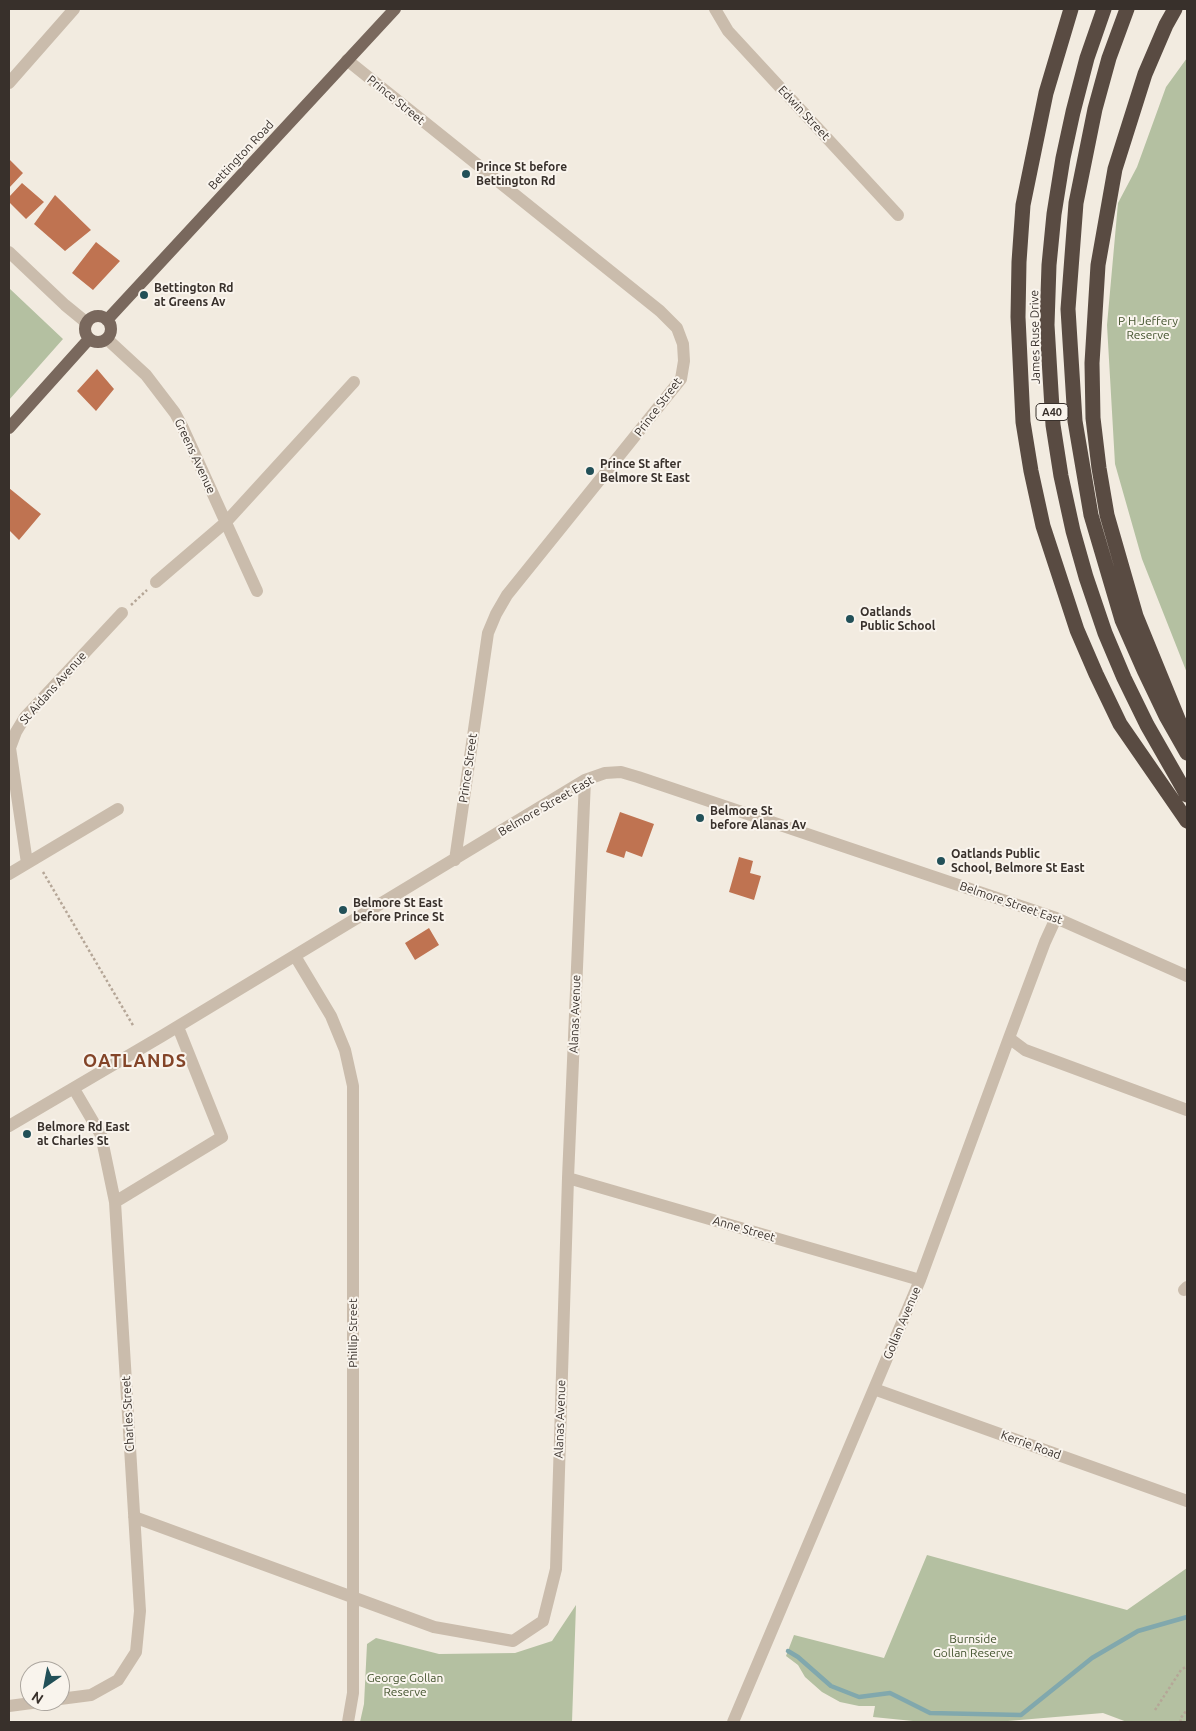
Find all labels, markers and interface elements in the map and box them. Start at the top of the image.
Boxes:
street label: Prince Street [364,72,428,128]
street label: Edwin Street [775,83,833,143]
street label: Bettington Road [205,117,277,193]
place label: Prince St before Bettington Rd [476,160,567,188]
marker: Prince St before Bettington Rd [460,168,472,180]
place label: Bettington Rd at Greens Av [154,281,234,309]
marker: Bettington Rd at Greens Av [138,289,150,301]
street label: James Ruse Drive [1027,290,1043,384]
park label: P H Jeffery Reserve [1118,314,1178,342]
street label: Prince Street [631,375,685,439]
road number: A40 [1036,404,1068,421]
street label: Greens Avenue [171,416,219,496]
place label: Prince St after Belmore St East [600,457,690,485]
marker: Prince St after Belmore St East [584,465,596,477]
place label: Oatlands Public School [860,605,935,633]
marker: Oatlands Public School [844,613,856,625]
street label: St Aidans Avenue [17,649,89,727]
street label: Prince Street [456,732,480,804]
street label: Belmore Street East [496,773,596,839]
place label: Belmore St before Alanas Av [710,804,806,832]
marker: Belmore St before Alanas Av [694,812,706,824]
place label: Oatlands Public School, Belmore St East [951,847,1085,875]
marker: Oatlands Public School, Belmore St East [935,855,947,867]
street label: Belmore Street East [958,879,1064,927]
place label: Belmore St East before Prince St [353,896,444,924]
marker: Belmore St East before Prince St [337,904,349,916]
street label: Alanas Avenue [566,975,584,1053]
district label: OATLANDS [82,1050,188,1072]
place label: Belmore Rd East at Charles St [37,1120,130,1148]
marker: Belmore Rd East at Charles St [21,1128,33,1140]
street label: Anne Street [711,1213,777,1245]
street label: Gollan Avenue [880,1285,924,1361]
street label: Phillip Street [346,1298,360,1368]
street label: Charles Street [119,1376,137,1452]
street label: Alanas Avenue [551,1380,569,1458]
street label: Kerrie Road [999,1427,1063,1463]
park label: Burnside Gollan Reserve [933,1632,1013,1660]
north arrow [20,1661,70,1711]
park label: George Gollan Reserve [367,1671,443,1699]
text: N [29,1688,46,1707]

